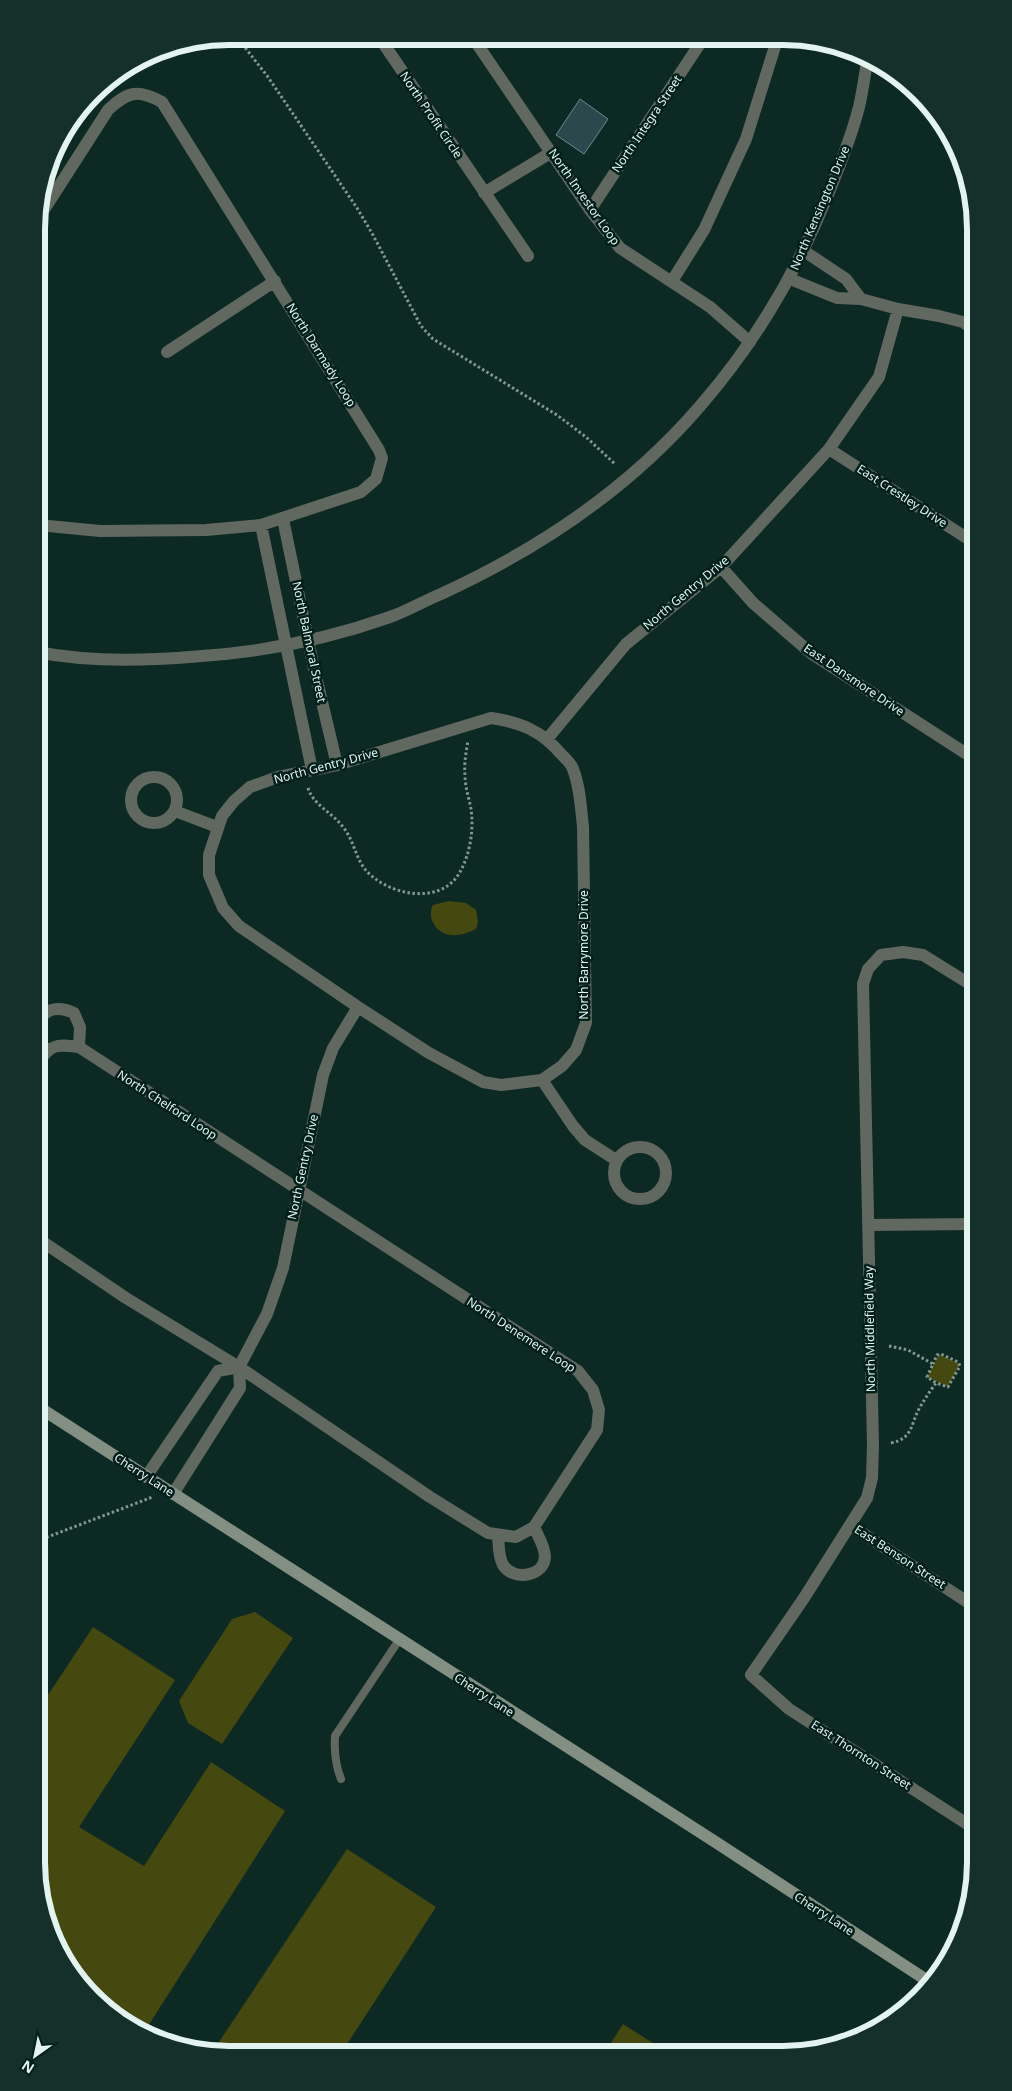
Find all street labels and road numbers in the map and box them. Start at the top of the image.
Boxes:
street label: North Profit Circle [396,68,467,162]
street label: North Integra Street [608,71,686,176]
street label: North Kensington Drive [786,143,853,272]
street label: North Investor Loop [545,145,624,248]
street label: North Darmady Loop [283,300,360,410]
street label: East Crestley Drive [854,460,951,531]
street label: North Gentry Drive [639,551,732,634]
street label: North Balmoral Street [288,580,331,705]
street label: East Dansmore Drive [801,640,908,720]
street label: North Gentry Drive [272,743,380,788]
street label: North Barrymore Drive [575,890,592,1020]
street label: North Chelford Loop [114,1066,220,1143]
street label: North Gentry Drive [283,1112,322,1221]
street label: North Middlefield Way [860,1265,879,1392]
street label: North Denemere Loop [464,1293,579,1376]
street label: Cherry Lane [111,1449,178,1500]
street label: East Benson Street [851,1521,950,1593]
street label: Cherry Lane [451,1669,518,1720]
street label: East Thornton Street [808,1716,915,1794]
street label: Cherry Lane [791,1888,858,1939]

